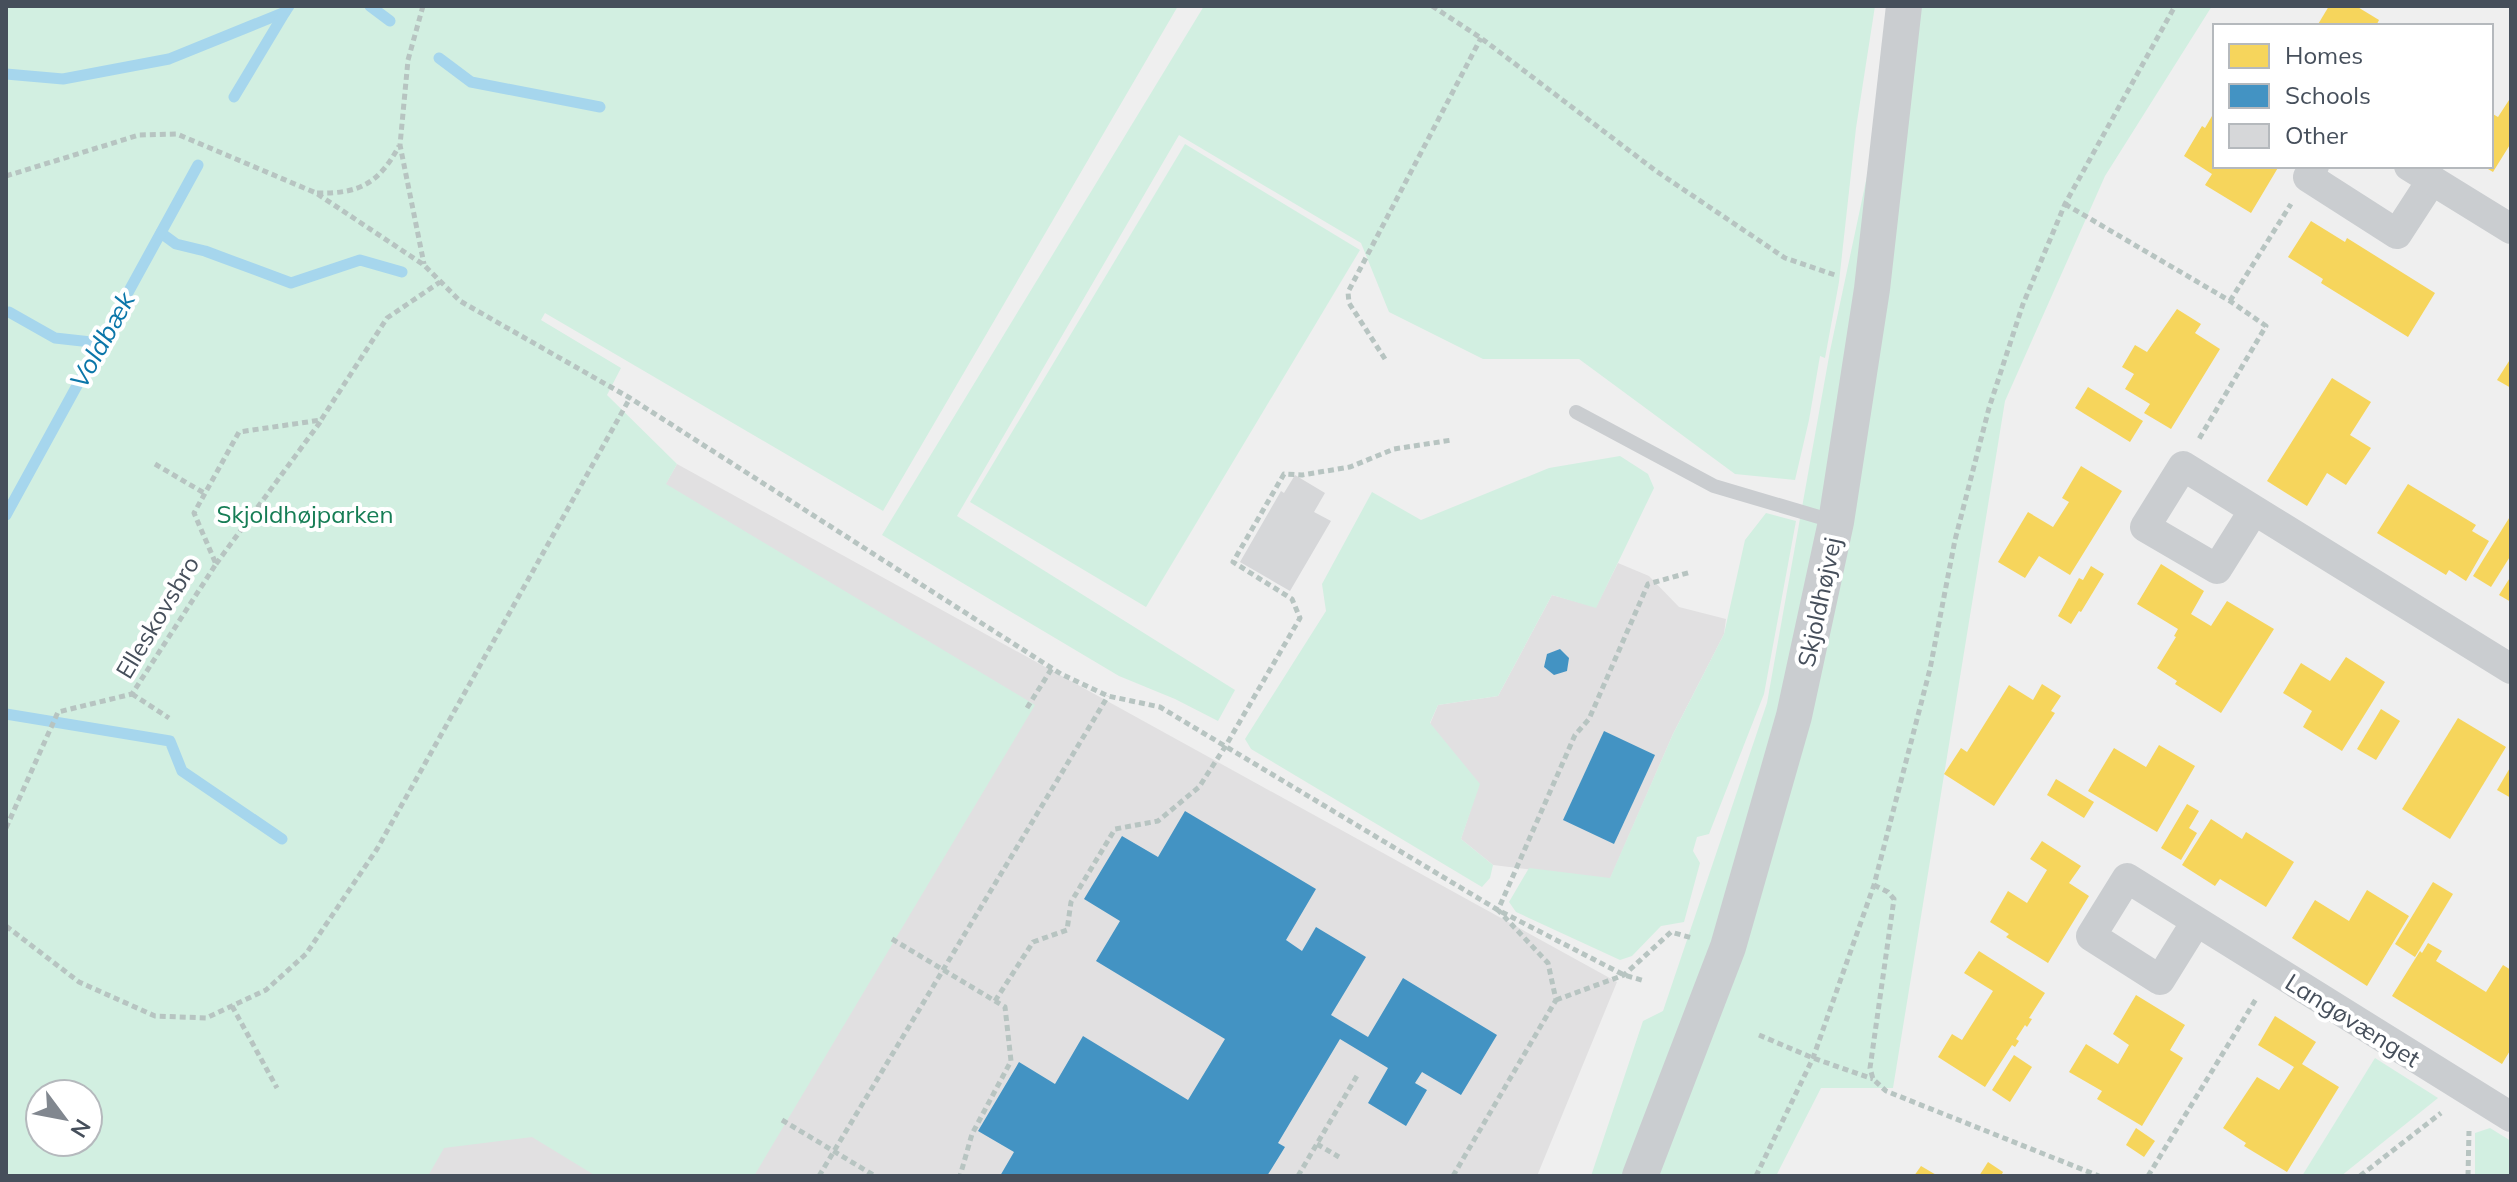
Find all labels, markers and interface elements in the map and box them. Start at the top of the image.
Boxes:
legend [2213,24,2493,168]
text: Homes [2285,40,2363,70]
text: Schools [2285,80,2371,110]
text: Other [2285,120,2348,150]
water label: Voldbæk [62,285,142,394]
park label: Skjoldhøjparken [216,499,394,529]
street label: Skjoldhøjvej [1791,534,1847,670]
street label: Elleskovsbro [109,550,205,684]
street label: Langøvænget [2280,967,2426,1073]
north arrow [24,1078,104,1158]
text: N [65,1114,97,1143]

